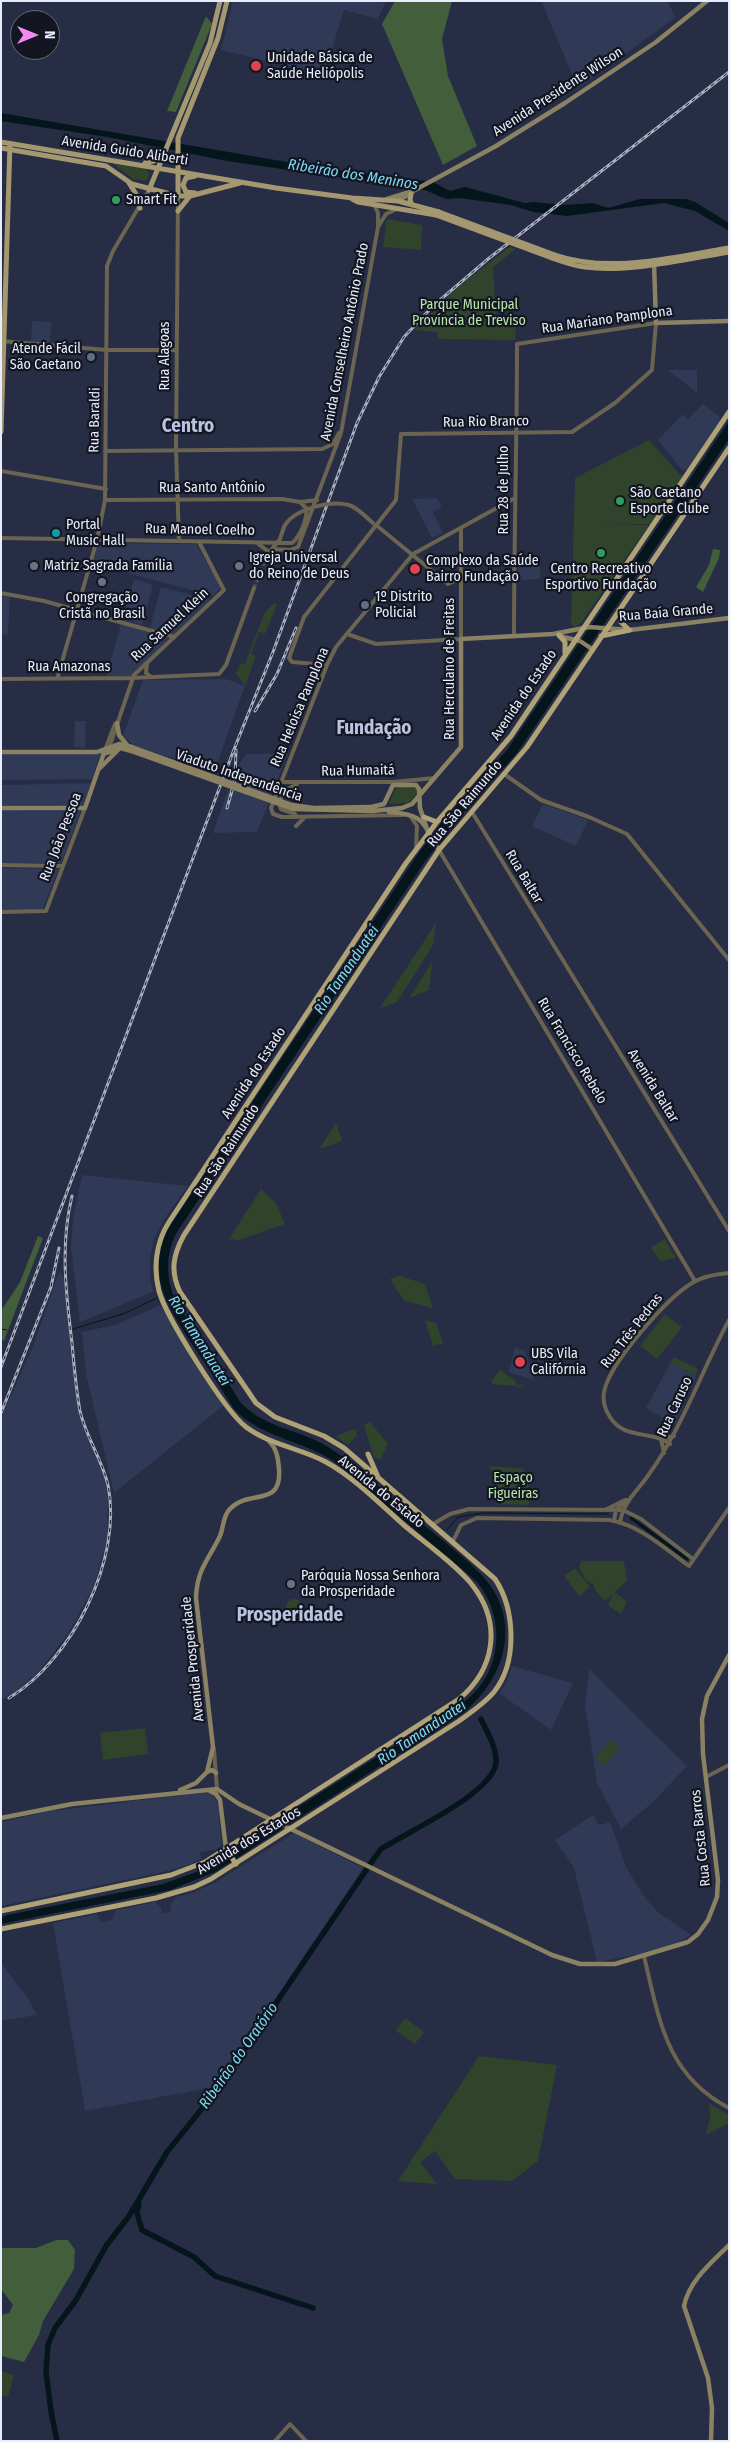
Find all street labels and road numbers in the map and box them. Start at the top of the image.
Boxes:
street label: Avenida Presidente Wilson [490,44,626,140]
street label: Avenida Guido Aliberti [60,133,190,169]
street label: Avenida Conselheiro Antônio Prado [318,242,372,442]
street label: Rua Mariano Pamplona [540,302,674,338]
street label: Rua Alagoas [157,321,173,391]
street label: Rua Baraldi [86,387,104,453]
street label: Rua Rio Branco [443,413,529,431]
street label: Rua 28 de Julho [496,446,512,534]
street label: Rua Santo Antônio [159,480,265,496]
street label: Rua Manoel Coelho [145,521,255,539]
street label: Rua Samuel Klein [128,585,212,665]
street label: Rua Herculano de Freitas [442,598,458,740]
street label: Rua Baía Grande [618,601,714,625]
street label: Rua Heloisa Pamplona [267,645,333,769]
street label: Avenida do Estado [487,646,561,744]
street label: Rua Amazonas [27,659,111,675]
street label: Viaduto Independência [174,746,304,806]
street label: Rua São Raimundo [424,757,506,851]
street label: Rua Humaitá [321,762,395,780]
street label: Rua João Pessoa [36,790,86,884]
street label: Rua Baltar [502,847,546,907]
street label: Rua Francisco Rebelo [534,995,610,1107]
street label: Avenida do Estado [218,1024,290,1122]
street label: Avenida Baltar [624,1046,682,1126]
street label: Rua São Raimundo [191,1101,263,1201]
street label: Rua Três Pedras [598,1290,666,1372]
street label: Rua Caruso [654,1374,696,1440]
street label: Avenida do Estado [335,1452,427,1532]
street label: Avenida Prosperidade [178,1596,208,1722]
street label: Rua Costa Barros [688,1789,714,1887]
street label: Avenida dos Estados [194,1803,304,1879]

